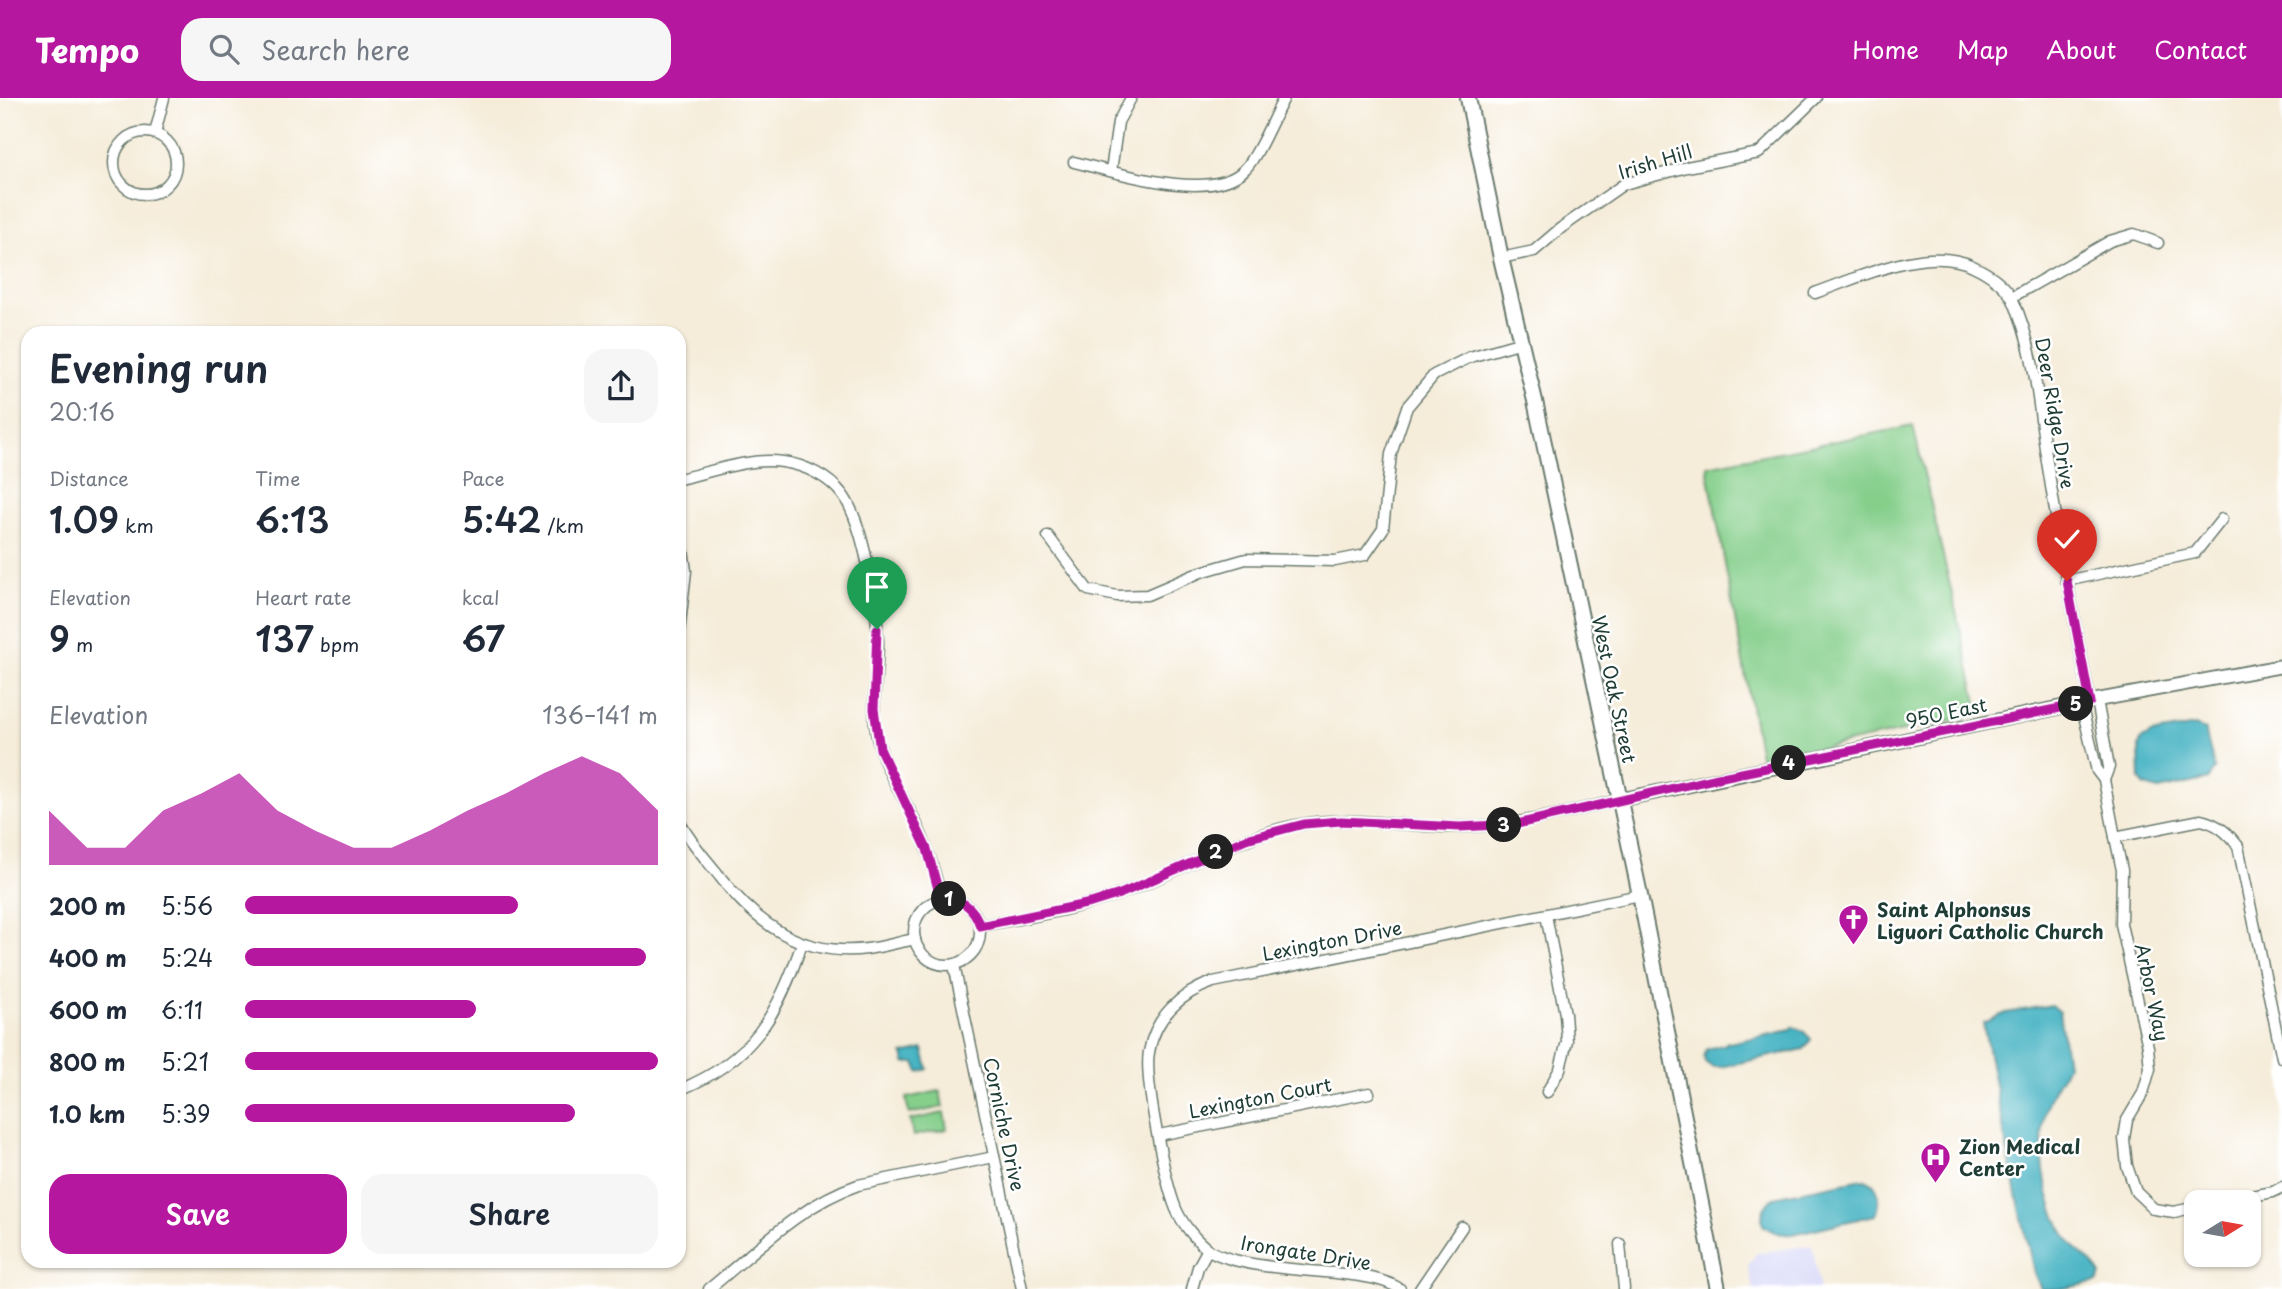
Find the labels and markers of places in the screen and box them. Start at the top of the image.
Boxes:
pin [2037,509,2097,581]
pin [847,557,907,629]
pin: 5 [2058,686,2094,722]
pin: 4 [1772,746,1806,780]
pin: 3 [1486,808,1522,842]
pin: 2 [1198,834,1234,870]
pin: 1 [932,882,967,916]
place label: Saint Alphonsus Liguori Catholic Church [1877,895,2104,945]
church icon: Saint Alphonsus Liguori Catholic Church [1837,903,1871,947]
place label: Zion Medical Center [1959,1132,2080,1182]
hospital icon: Zion Medical Center [1919,1140,1953,1184]

